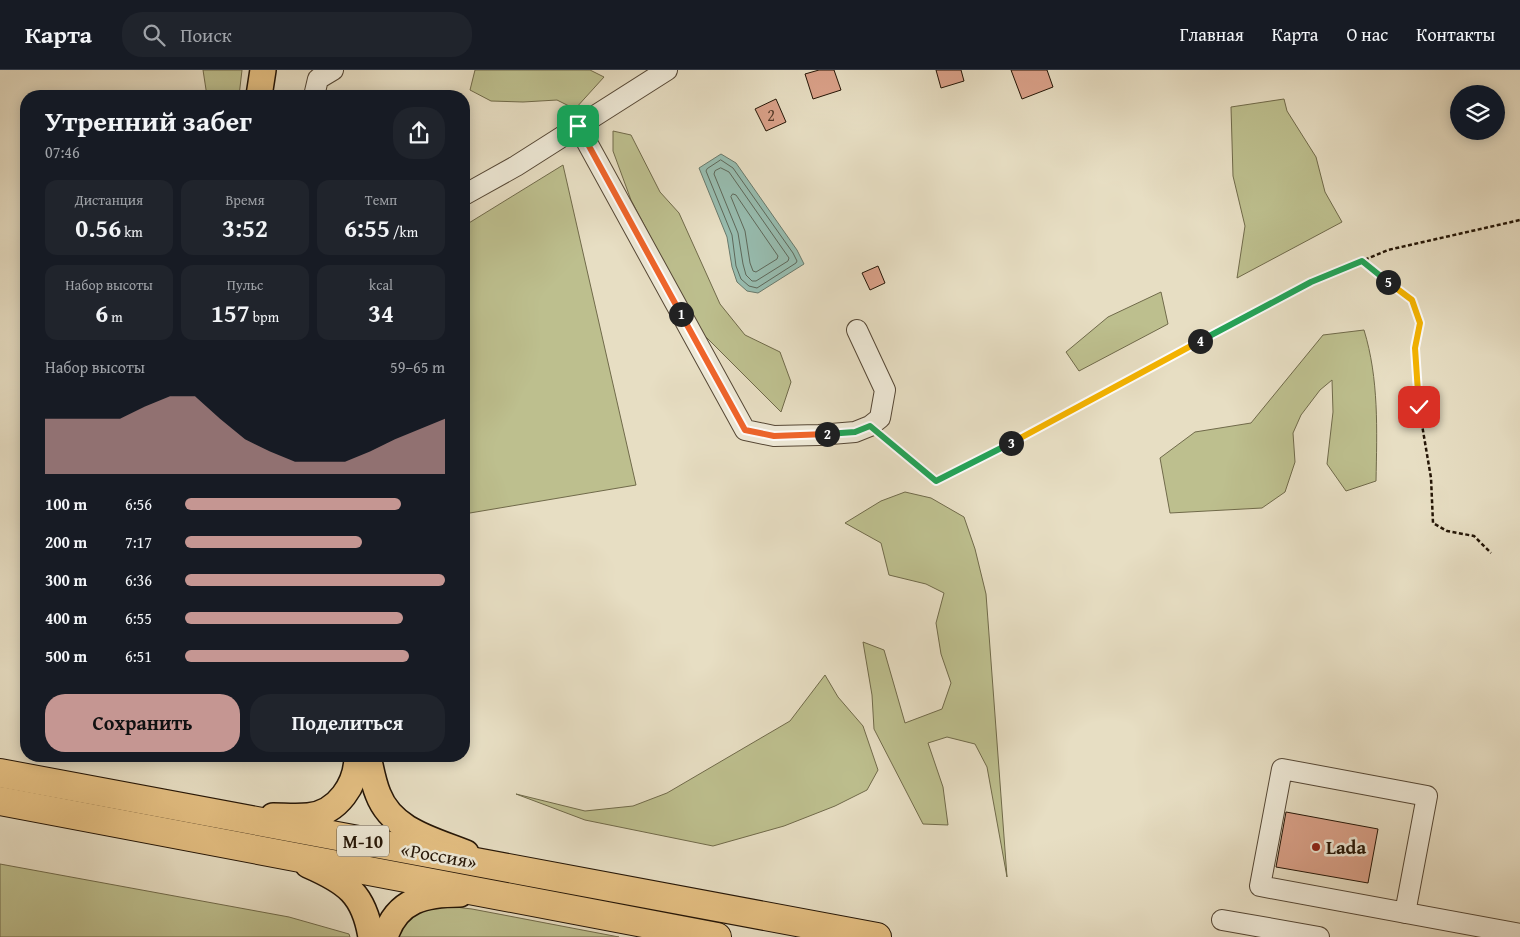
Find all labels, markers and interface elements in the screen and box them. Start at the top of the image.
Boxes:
search box [122,12,472,57]
text: Карта [25,17,92,52]
icon: search [140,21,168,49]
text: Поиск [180,21,232,49]
text: Главная [1180,21,1244,48]
text: Карта [1272,21,1318,48]
text: О нас [1346,21,1388,48]
text: Контакты [1416,21,1495,48]
map controls [1450,85,1505,140]
button: layers [1450,85,1505,140]
text: Утренний забег [45,100,252,141]
house number: 2 [767,103,775,127]
pin [557,105,599,147]
button: share [393,107,445,159]
icon: arrive [564,112,592,140]
text: 07:46 [45,140,80,164]
text: Дистанция [75,190,143,210]
text: Время [225,190,265,210]
text: Темп [365,190,397,210]
text: 0.56 [75,210,121,246]
text: 3:52 [222,210,268,246]
text: 6:55 [344,210,390,246]
text: km [121,222,143,242]
text: /km [390,222,418,242]
pin: 5 [1376,270,1400,294]
text: 5 [1385,272,1392,292]
text: Набор высоты [65,275,153,295]
text: Пульс [227,275,263,295]
text: kcal [369,275,393,295]
text: 6 [95,295,108,331]
text: 157 [211,295,250,331]
text: 34 [368,295,394,331]
pin: 1 [668,302,694,326]
text: 1 [678,304,685,324]
text: m [108,307,123,327]
text: bpm [250,307,279,327]
pin: 4 [1188,328,1212,354]
text: 4 [1197,331,1204,351]
text: Набор высоты [45,355,145,379]
text: 59–65 m [390,355,445,379]
pin [1398,386,1440,428]
icon: check [1405,393,1433,421]
pin: 2 [814,422,840,446]
text: 2 [824,424,831,444]
pin: 3 [998,430,1024,456]
text: 3 [1008,433,1015,453]
text: 100 m [45,492,87,516]
text: 6:56 [125,492,152,516]
text: 200 m [45,530,87,554]
text: 7:17 [125,530,152,554]
text: 300 m [45,568,87,592]
text: 6:36 [125,568,152,592]
text: 400 m [45,606,87,630]
text: 6:55 [125,606,152,630]
text: 500 m [45,644,87,668]
text: 6:51 [125,644,152,668]
button: Сохранить [45,694,240,752]
button: Поделиться [250,694,445,752]
road number: М-10 [337,826,389,856]
place label: Lada [1326,833,1367,861]
street label: «Россия» [399,835,479,875]
marker: Lada [1310,841,1322,853]

